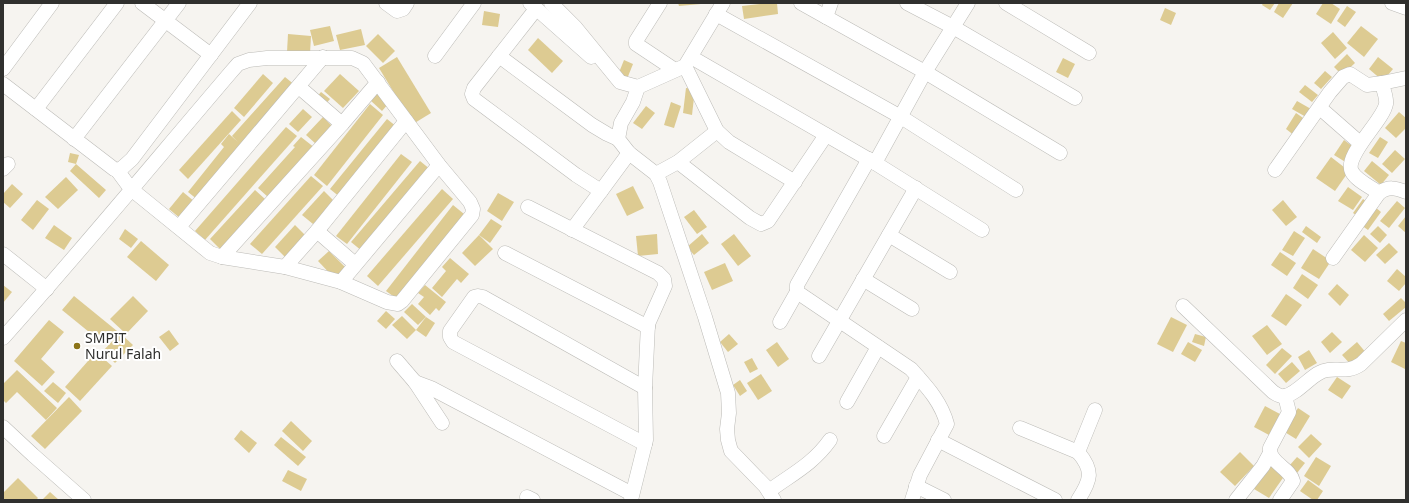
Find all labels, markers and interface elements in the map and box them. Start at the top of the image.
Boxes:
place label: SMPIT Nurul Falah [85,328,161,363]
marker: SMPIT Nurul Falah [72,341,82,351]

